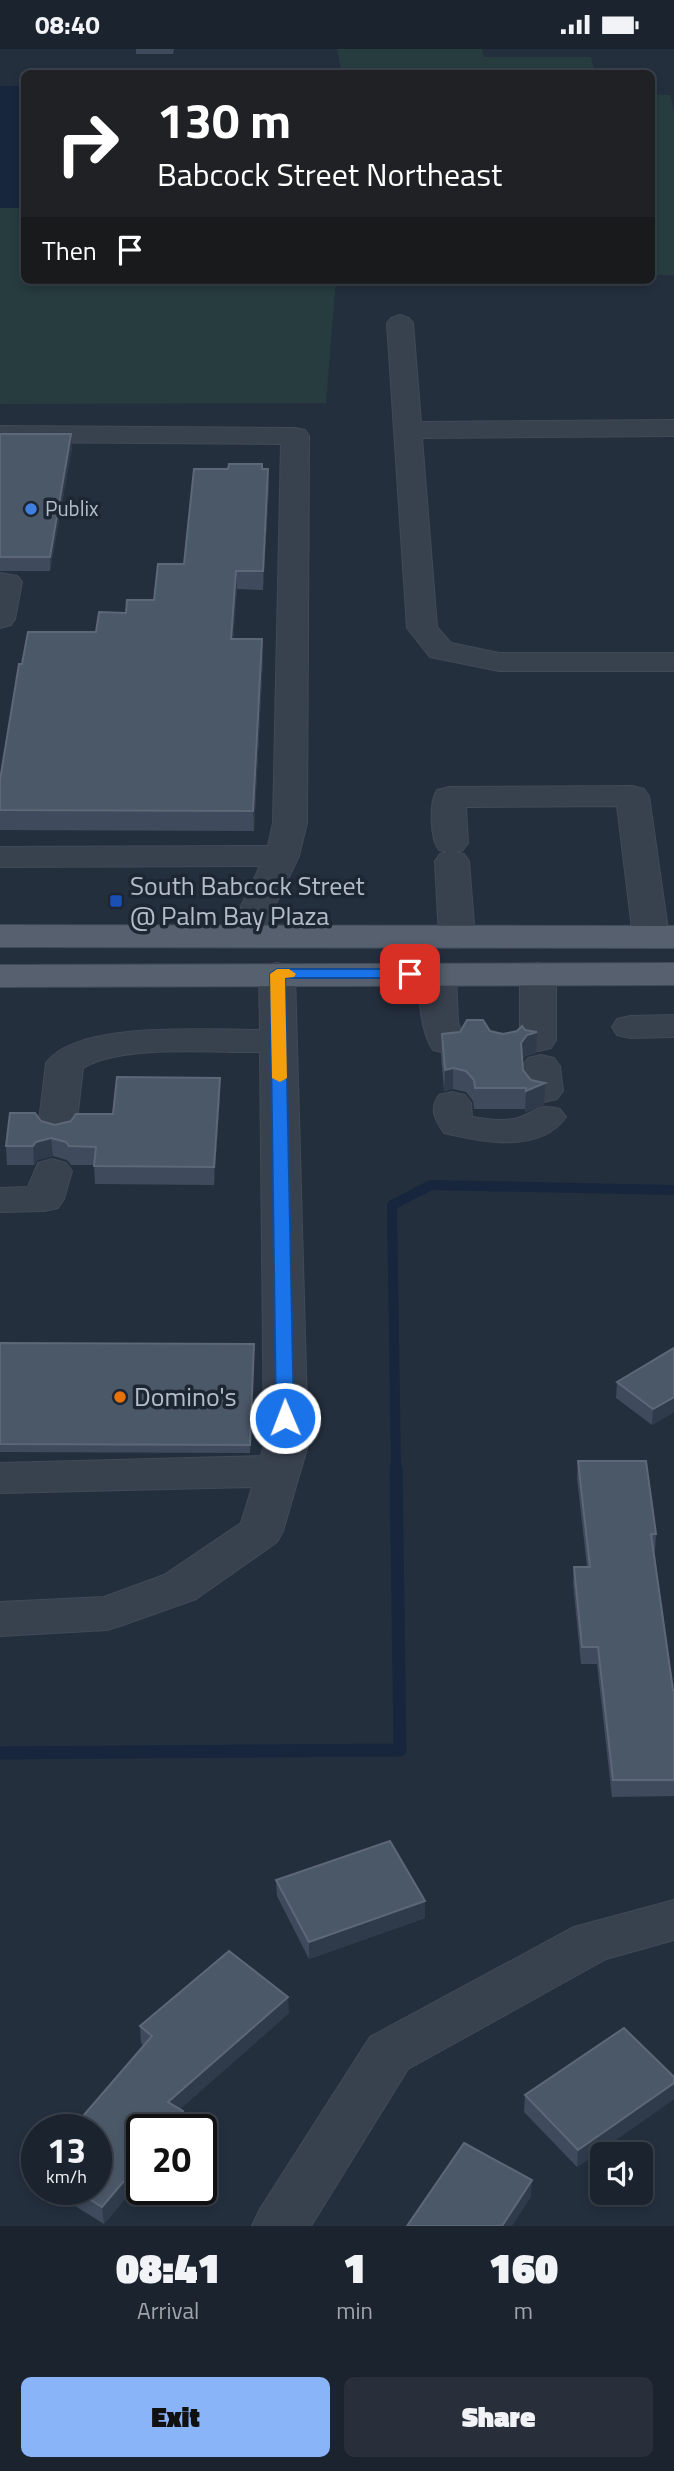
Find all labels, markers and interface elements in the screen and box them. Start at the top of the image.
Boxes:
text: 08:40 [35,5,100,44]
text: 130 m [157,82,291,157]
icon: right [42,98,133,189]
text: Babcock Street Northeast [157,150,502,198]
text: Then [42,231,97,270]
icon: arrive [111,231,149,269]
place label: Publix [45,492,99,524]
marker: Publix [23,501,39,517]
place label: South Babcock Street @ Palm Bay Plaza [130,866,365,935]
marker: South Babcock Street @ Palm Bay Plaza [108,893,124,909]
pin [380,944,440,1004]
icon: arrive [391,955,429,993]
place label: Domino's [134,1377,237,1416]
position arrow [248,1381,322,1455]
marker: Domino's [112,1389,128,1405]
speed limit sign: 20 [126,2114,217,2205]
text: 13 [47,2123,86,2177]
map controls [590,2142,653,2205]
button: sound [590,2142,653,2205]
text: km/h [46,2163,87,2190]
text: 08:41 [116,2235,220,2299]
text: 1 [343,2235,366,2299]
text: 160 [489,2235,558,2299]
text: Arrival [137,2293,199,2328]
text: min [336,2293,373,2328]
text: m [514,2293,533,2328]
button: Exit [21,2377,330,2457]
button: Share [344,2377,653,2457]

